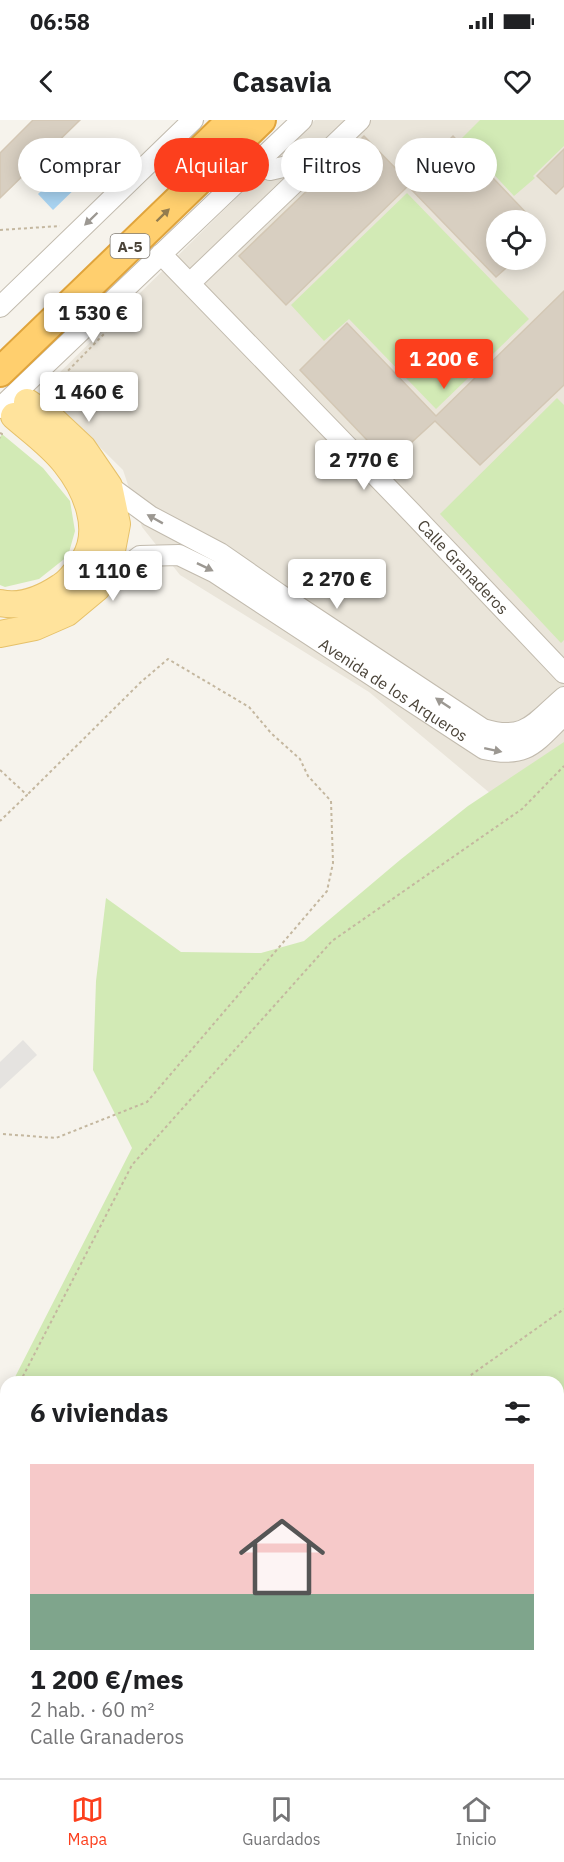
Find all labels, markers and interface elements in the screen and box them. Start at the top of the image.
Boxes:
text: 06:58 [30,7,90,36]
text: Casavia [232,64,332,99]
icon: back [30,65,63,98]
icon: heart [501,65,534,98]
chip: Comprar [18,138,142,192]
chip: Alquilar [154,138,269,192]
chip: Filtros [281,138,383,192]
chip: Nuevo [395,138,497,192]
one-way arrow [155,208,169,222]
map controls [486,210,546,270]
button: locate [486,210,546,270]
one-way arrow [84,212,98,226]
road number: A-5 [110,234,150,258]
pin: 1 530 € [38,293,148,344]
text: 1 530 € [58,299,128,326]
pin: 1 200 € [389,339,499,390]
text: 1 200 € [409,345,479,372]
pin: 1 460 € [34,372,144,423]
text: 1 460 € [54,378,124,405]
pin: 2 770 € [309,440,419,491]
text: 2 770 € [329,446,399,473]
one-way arrow [147,513,163,524]
street label: Calle Granaderos [413,515,513,619]
pin: 1 110 € [58,551,168,602]
text: 1 110 € [78,557,148,584]
pin: 2 270 € [282,559,392,610]
one-way arrow [196,562,214,572]
text: 2 270 € [302,565,372,592]
street label: Avenida de los Arqueros [315,634,472,746]
one-way arrow [435,698,451,709]
one-way arrow [484,746,502,756]
text: 6 viviendas [30,1395,168,1429]
icon: filters [501,1396,534,1429]
icon: home [228,1503,336,1611]
text: 1 200 €/mes [30,1662,184,1696]
text: 2 hab. · 60 m² [30,1696,154,1723]
text: Calle Granaderos [30,1723,184,1750]
tab: Mapa [68,1793,107,1849]
tab: Guardados [242,1793,321,1849]
tab: Inicio [456,1793,496,1849]

